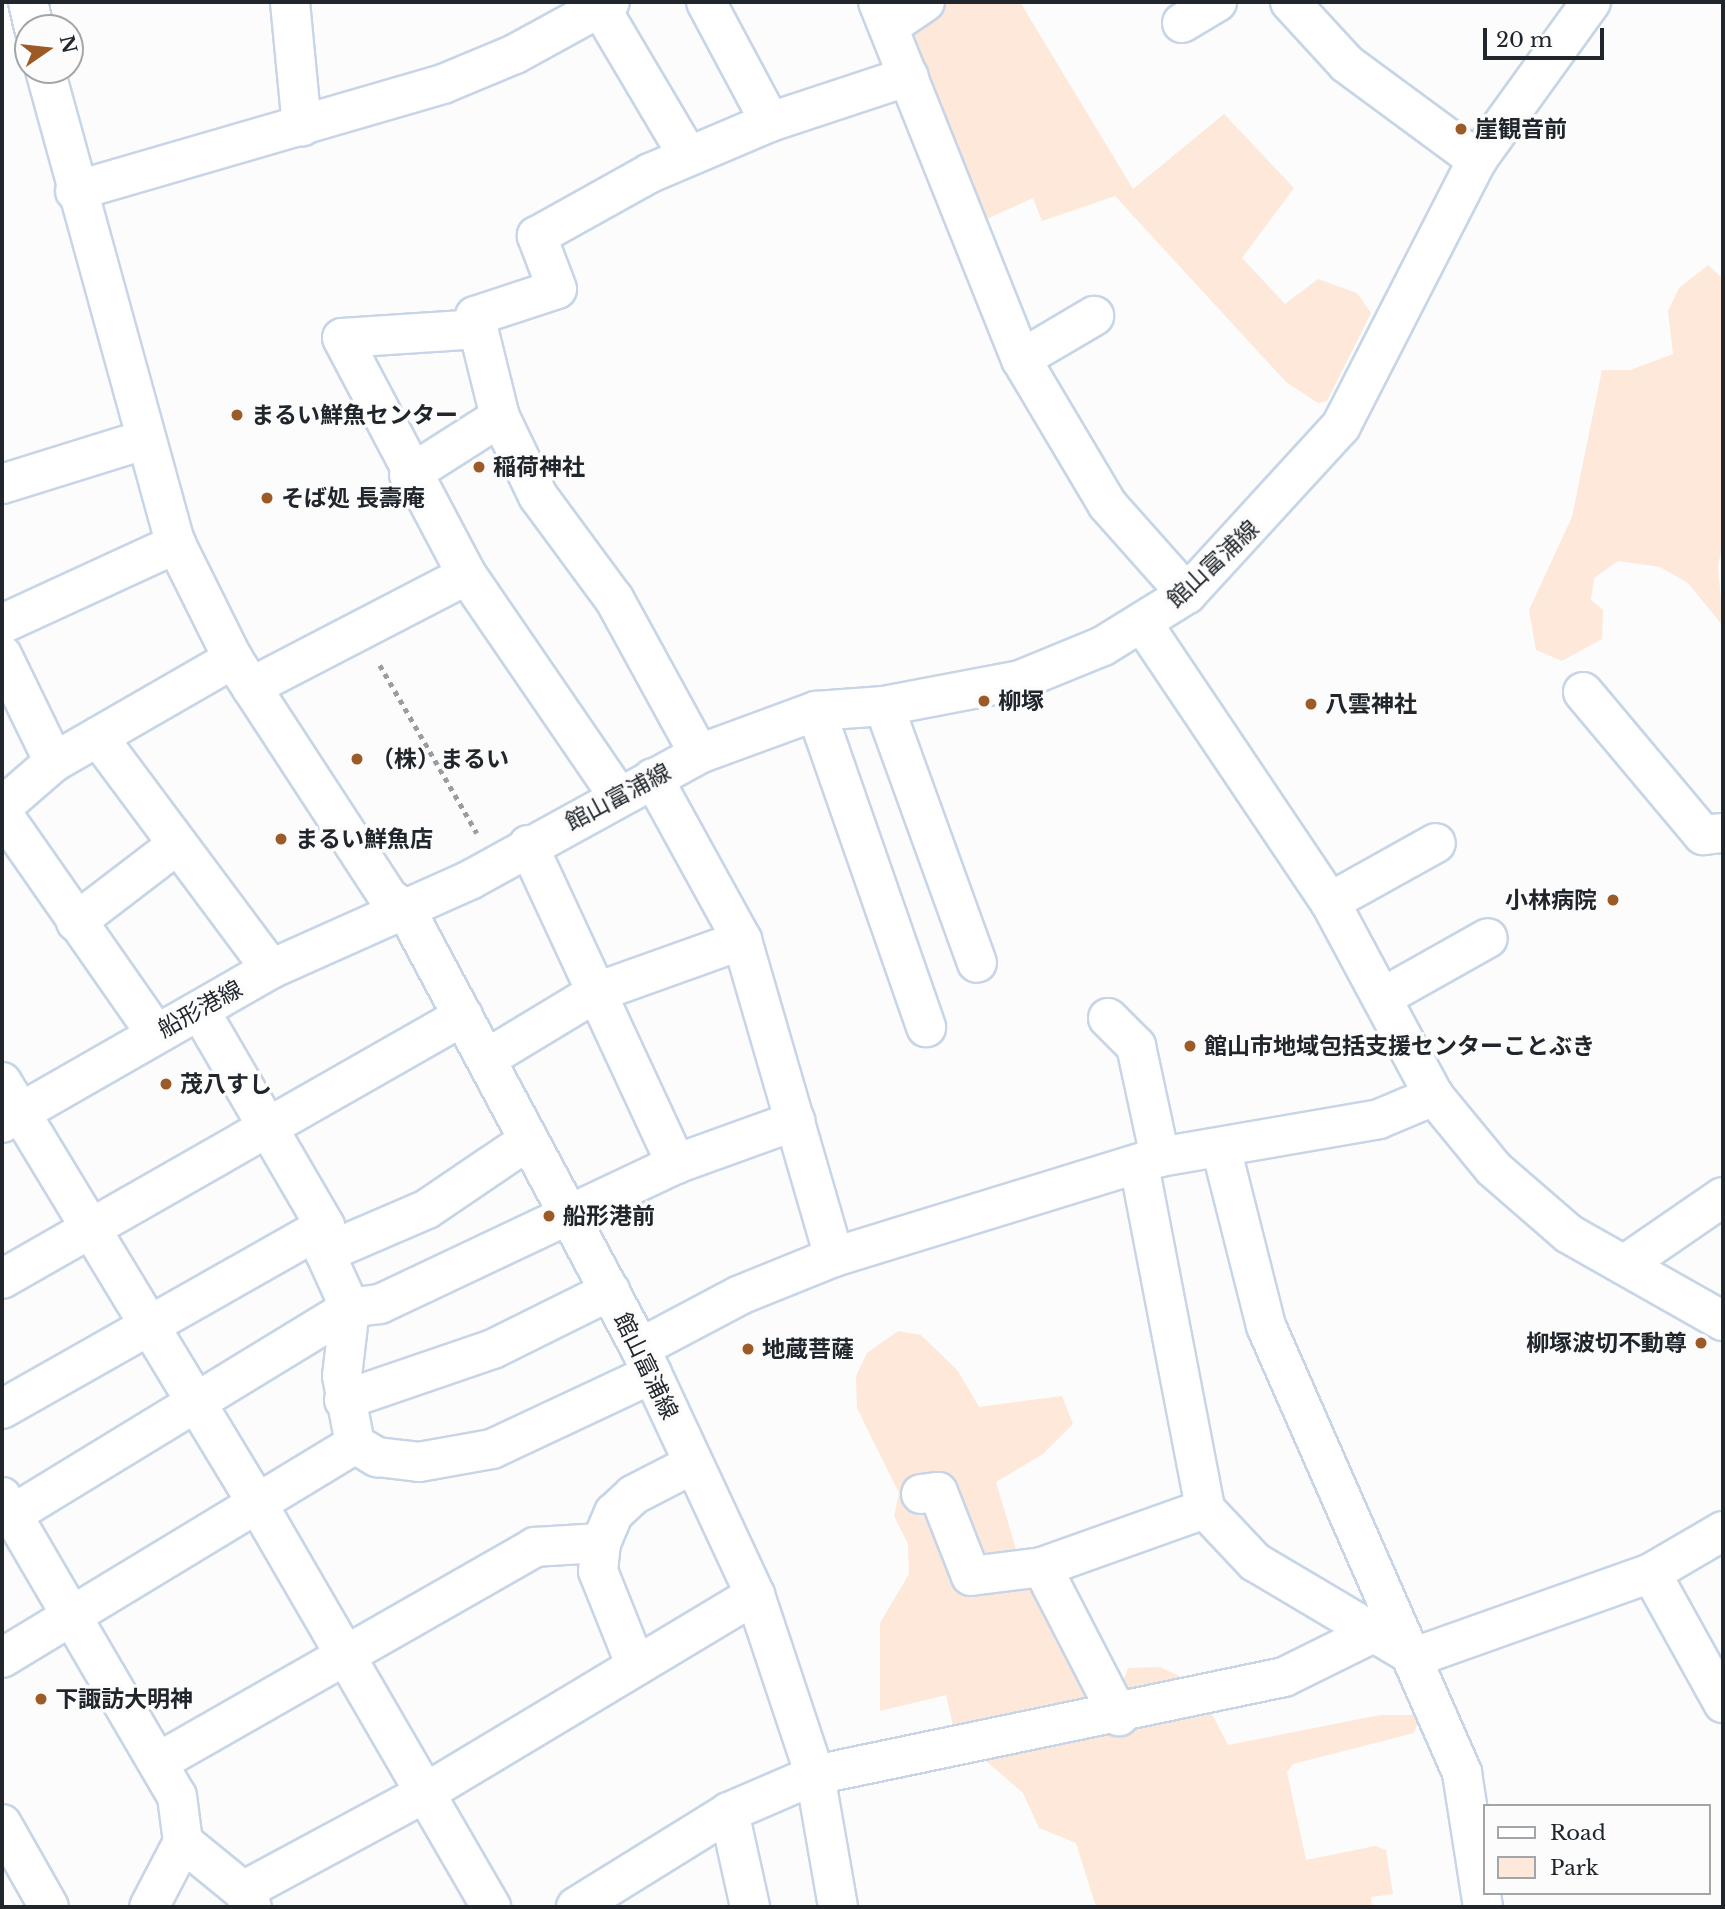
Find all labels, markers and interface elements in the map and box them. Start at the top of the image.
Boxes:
north arrow [14,14,84,84]
scale bar [1487,14,1608,58]
text: 20 m [1496,27,1553,53]
text: N [55,33,81,56]
place label: 崖観音前 [1475,115,1567,143]
marker: 崖観音前 [1453,121,1469,137]
place label: まるい鮮魚センター [251,401,458,429]
marker: まるい鮮魚センター [229,407,245,423]
place label: 稲荷神社 [493,453,585,481]
marker: 稲荷神社 [471,459,487,475]
place label: そば処 長壽庵 [281,484,425,512]
marker: そば処 長壽庵 [259,490,275,506]
street label: 館山富浦線 [1162,515,1264,613]
place label: 柳塚 [998,687,1044,715]
place label: 八雲神社 [1325,690,1417,718]
marker: 柳塚 [976,693,992,709]
marker: 八雲神社 [1303,696,1319,712]
place label: （株）まるい [371,745,509,773]
marker: （株）まるい [349,751,365,767]
street label: 館山富浦線 [561,758,675,836]
place label: まるい鮮魚店 [295,825,433,853]
marker: まるい鮮魚店 [273,831,289,847]
place label: 小林病院 [1505,886,1597,914]
marker: 小林病院 [1603,890,1623,910]
street label: 船形港線 [153,975,247,1043]
place label: 館山市地域包括支援センターことぶき [1204,1032,1595,1060]
marker: 館山市地域包括支援センターことぶき [1182,1038,1198,1054]
place label: 茂八すし [180,1070,272,1098]
marker: 茂八すし [158,1076,174,1092]
place label: 船形港前 [563,1202,655,1230]
marker: 船形港前 [541,1208,557,1224]
street label: 館山富浦線 [608,1308,684,1424]
place label: 柳塚波切不動尊 [1526,1329,1687,1357]
place label: 地蔵菩薩 [762,1335,854,1363]
marker: 柳塚波切不動尊 [1693,1335,1709,1351]
marker: 地蔵菩薩 [740,1341,756,1357]
place label: 下諏訪大明神 [55,1685,193,1713]
marker: 下諏訪大明神 [33,1691,49,1707]
legend [1484,1804,1711,1895]
text: Road [1550,1820,1606,1846]
text: Park [1550,1855,1599,1881]

